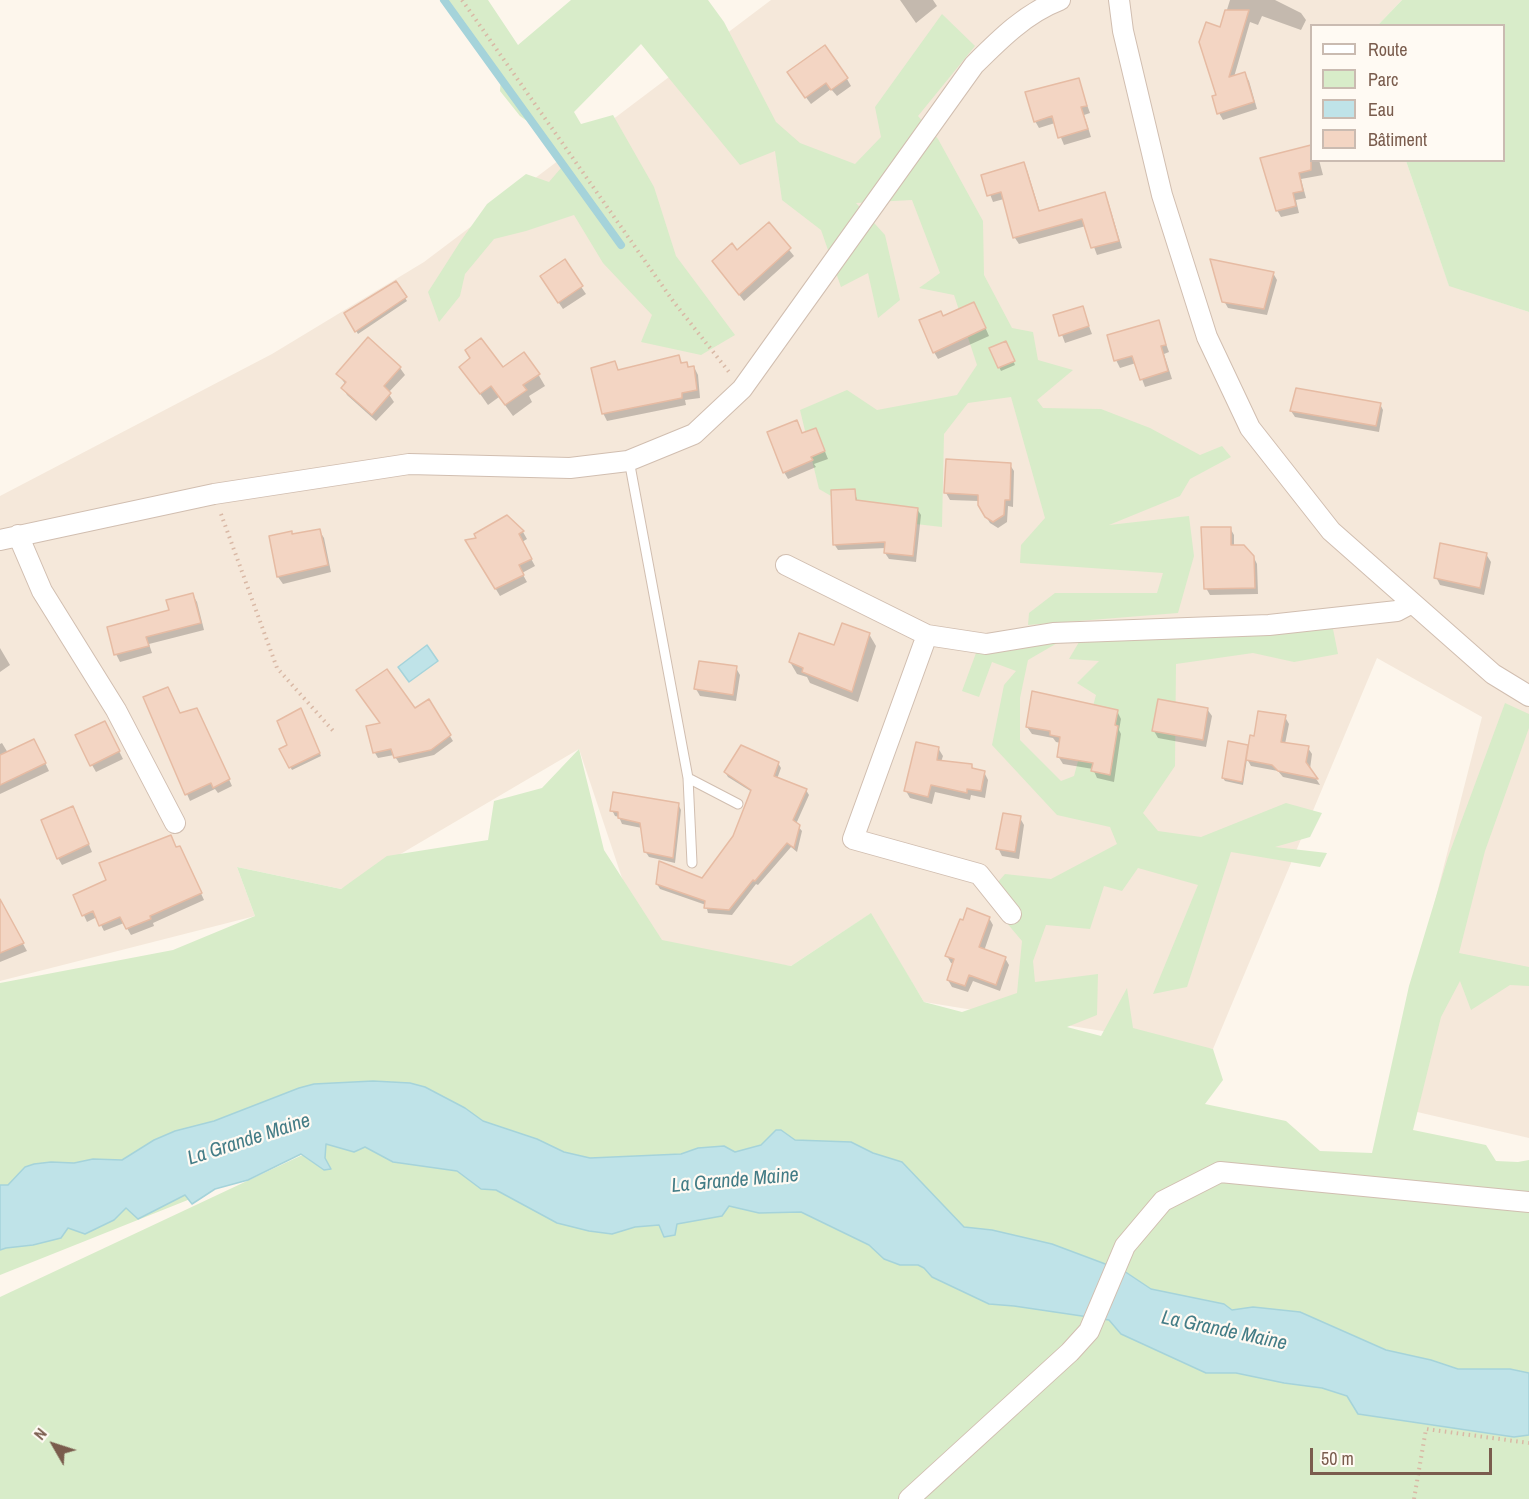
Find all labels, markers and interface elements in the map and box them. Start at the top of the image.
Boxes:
legend [1310,24,1505,162]
text: Route [1368,37,1407,62]
text: Parc [1368,67,1398,92]
text: Eau [1368,97,1394,122]
text: Bâtiment [1368,127,1427,152]
water label: La Grande Maine [185,1109,313,1171]
water label: La Grande Maine [670,1163,800,1199]
water label: La Grande Maine [1159,1306,1289,1356]
north arrow [24,1415,84,1475]
text: N [28,1423,52,1444]
scale bar [1313,1436,1494,1474]
text: 50 m [1321,1446,1354,1471]

